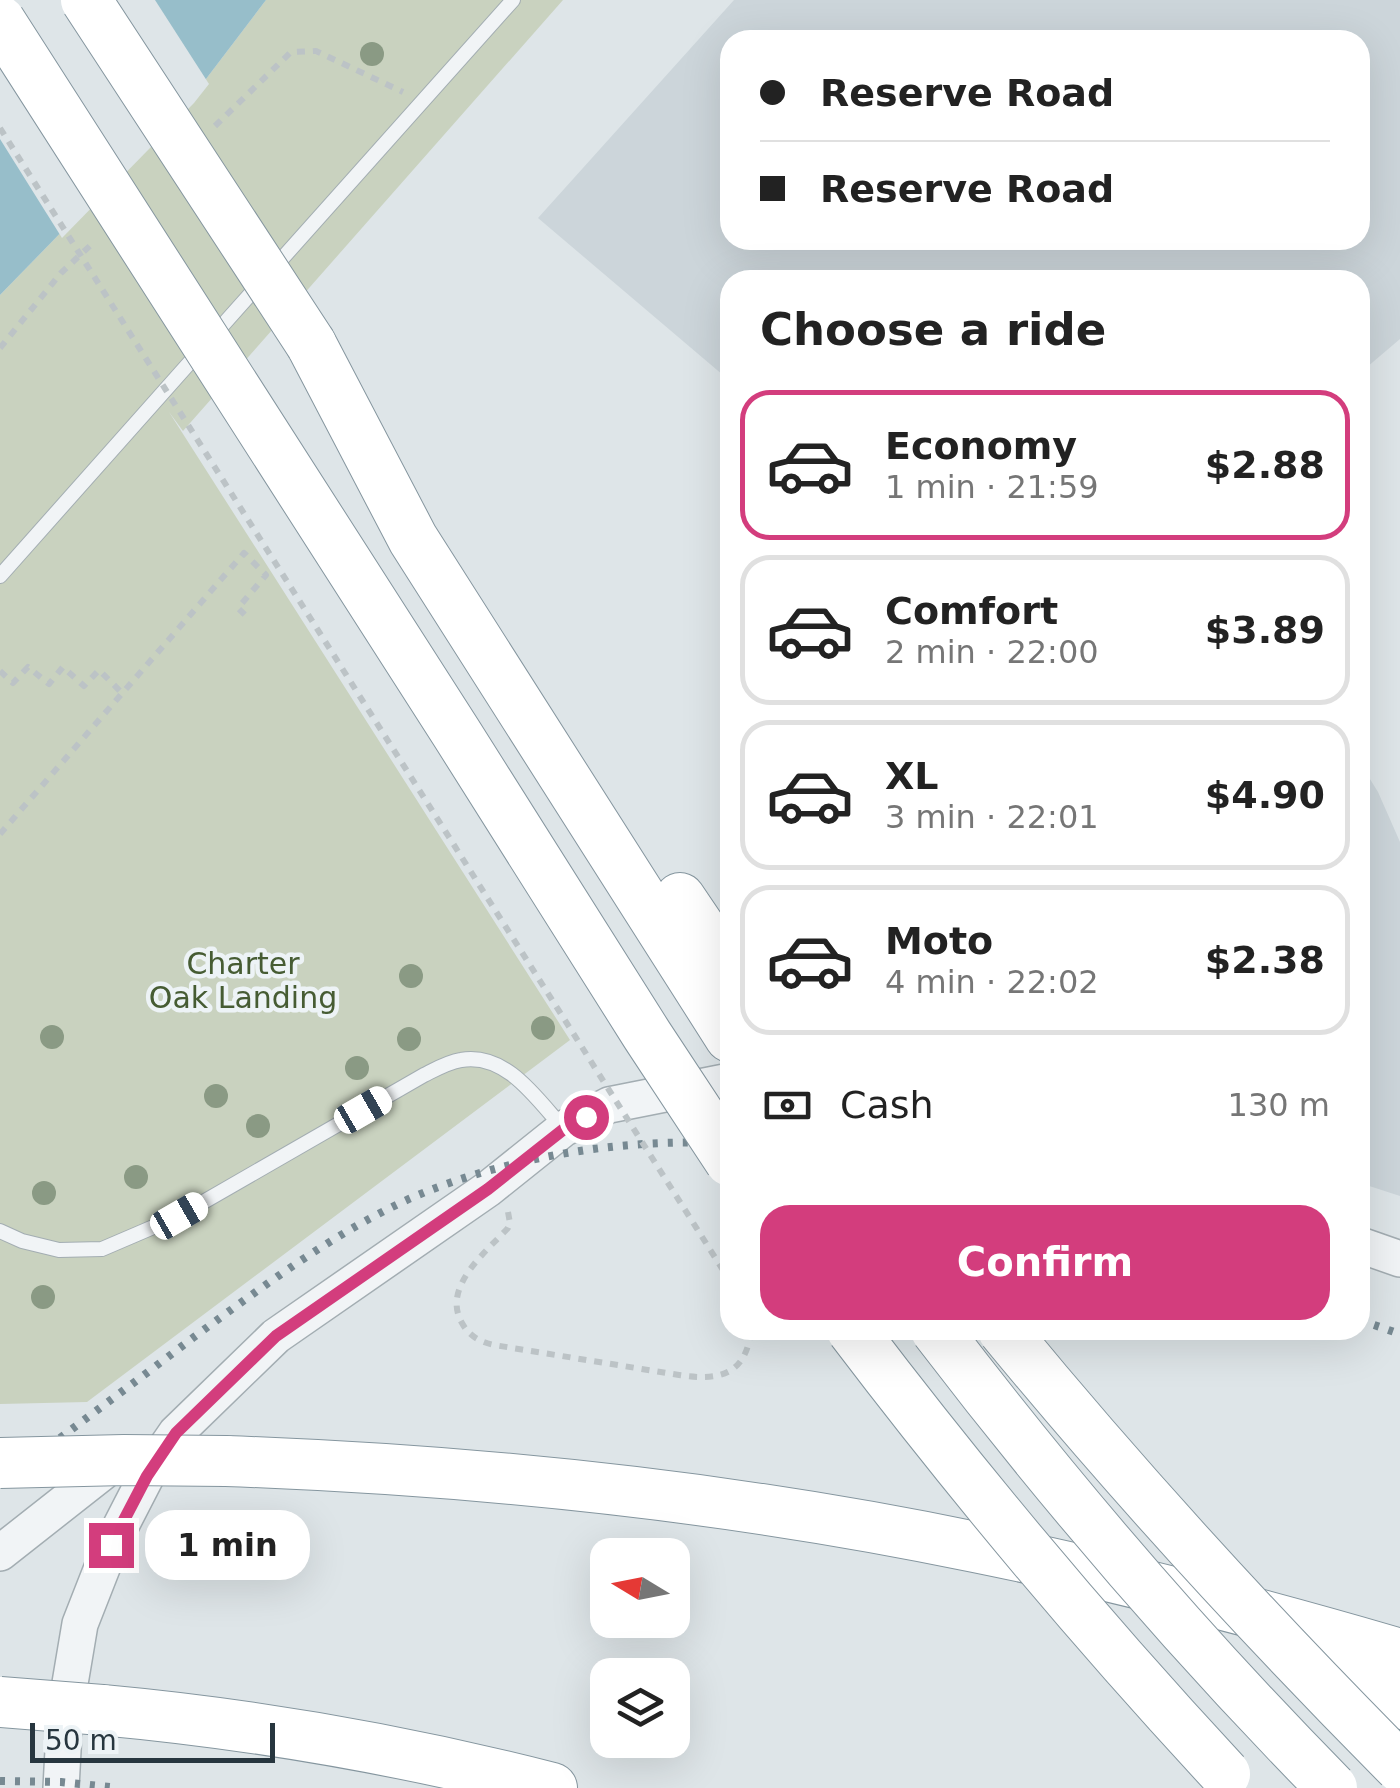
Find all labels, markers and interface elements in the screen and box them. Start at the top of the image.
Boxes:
text: Reserve Road [820,71,1114,115]
text: Reserve Road [820,167,1114,211]
text: Choose a ride [760,303,1106,356]
icon: car [765,420,855,510]
text: Economy [885,424,1077,468]
text: $2.88 [1205,443,1325,487]
text: 1 min · 21:59 [885,468,1099,506]
icon: car [765,585,855,675]
text: Comfort [885,589,1058,633]
text: $3.89 [1205,608,1325,652]
text: 2 min · 22:00 [885,633,1099,671]
icon: car [765,750,855,840]
text: XL [885,754,939,798]
text: $4.90 [1205,773,1325,817]
text: 3 min · 22:01 [885,798,1099,836]
icon: car [765,915,855,1005]
text: Moto [885,919,993,963]
text: $2.38 [1205,938,1325,982]
park label: Charter Oak Landing [149,946,337,1015]
text: 4 min · 22:02 [885,963,1099,1001]
icon: cash [760,1078,815,1133]
car [330,1082,396,1138]
text: Cash [840,1083,934,1127]
text: 130 m [1228,1086,1330,1124]
route start [564,1095,609,1140]
car [146,1188,212,1244]
button: Confirm [760,1205,1330,1320]
callout: 1 min [146,1510,311,1580]
route end [89,1523,134,1568]
text: 1 min [177,1526,278,1564]
north arrow [590,1538,690,1638]
map controls [590,1538,690,1758]
button: layers [590,1658,690,1758]
scale bar [30,1718,275,1762]
text: 50 m [45,1724,117,1757]

